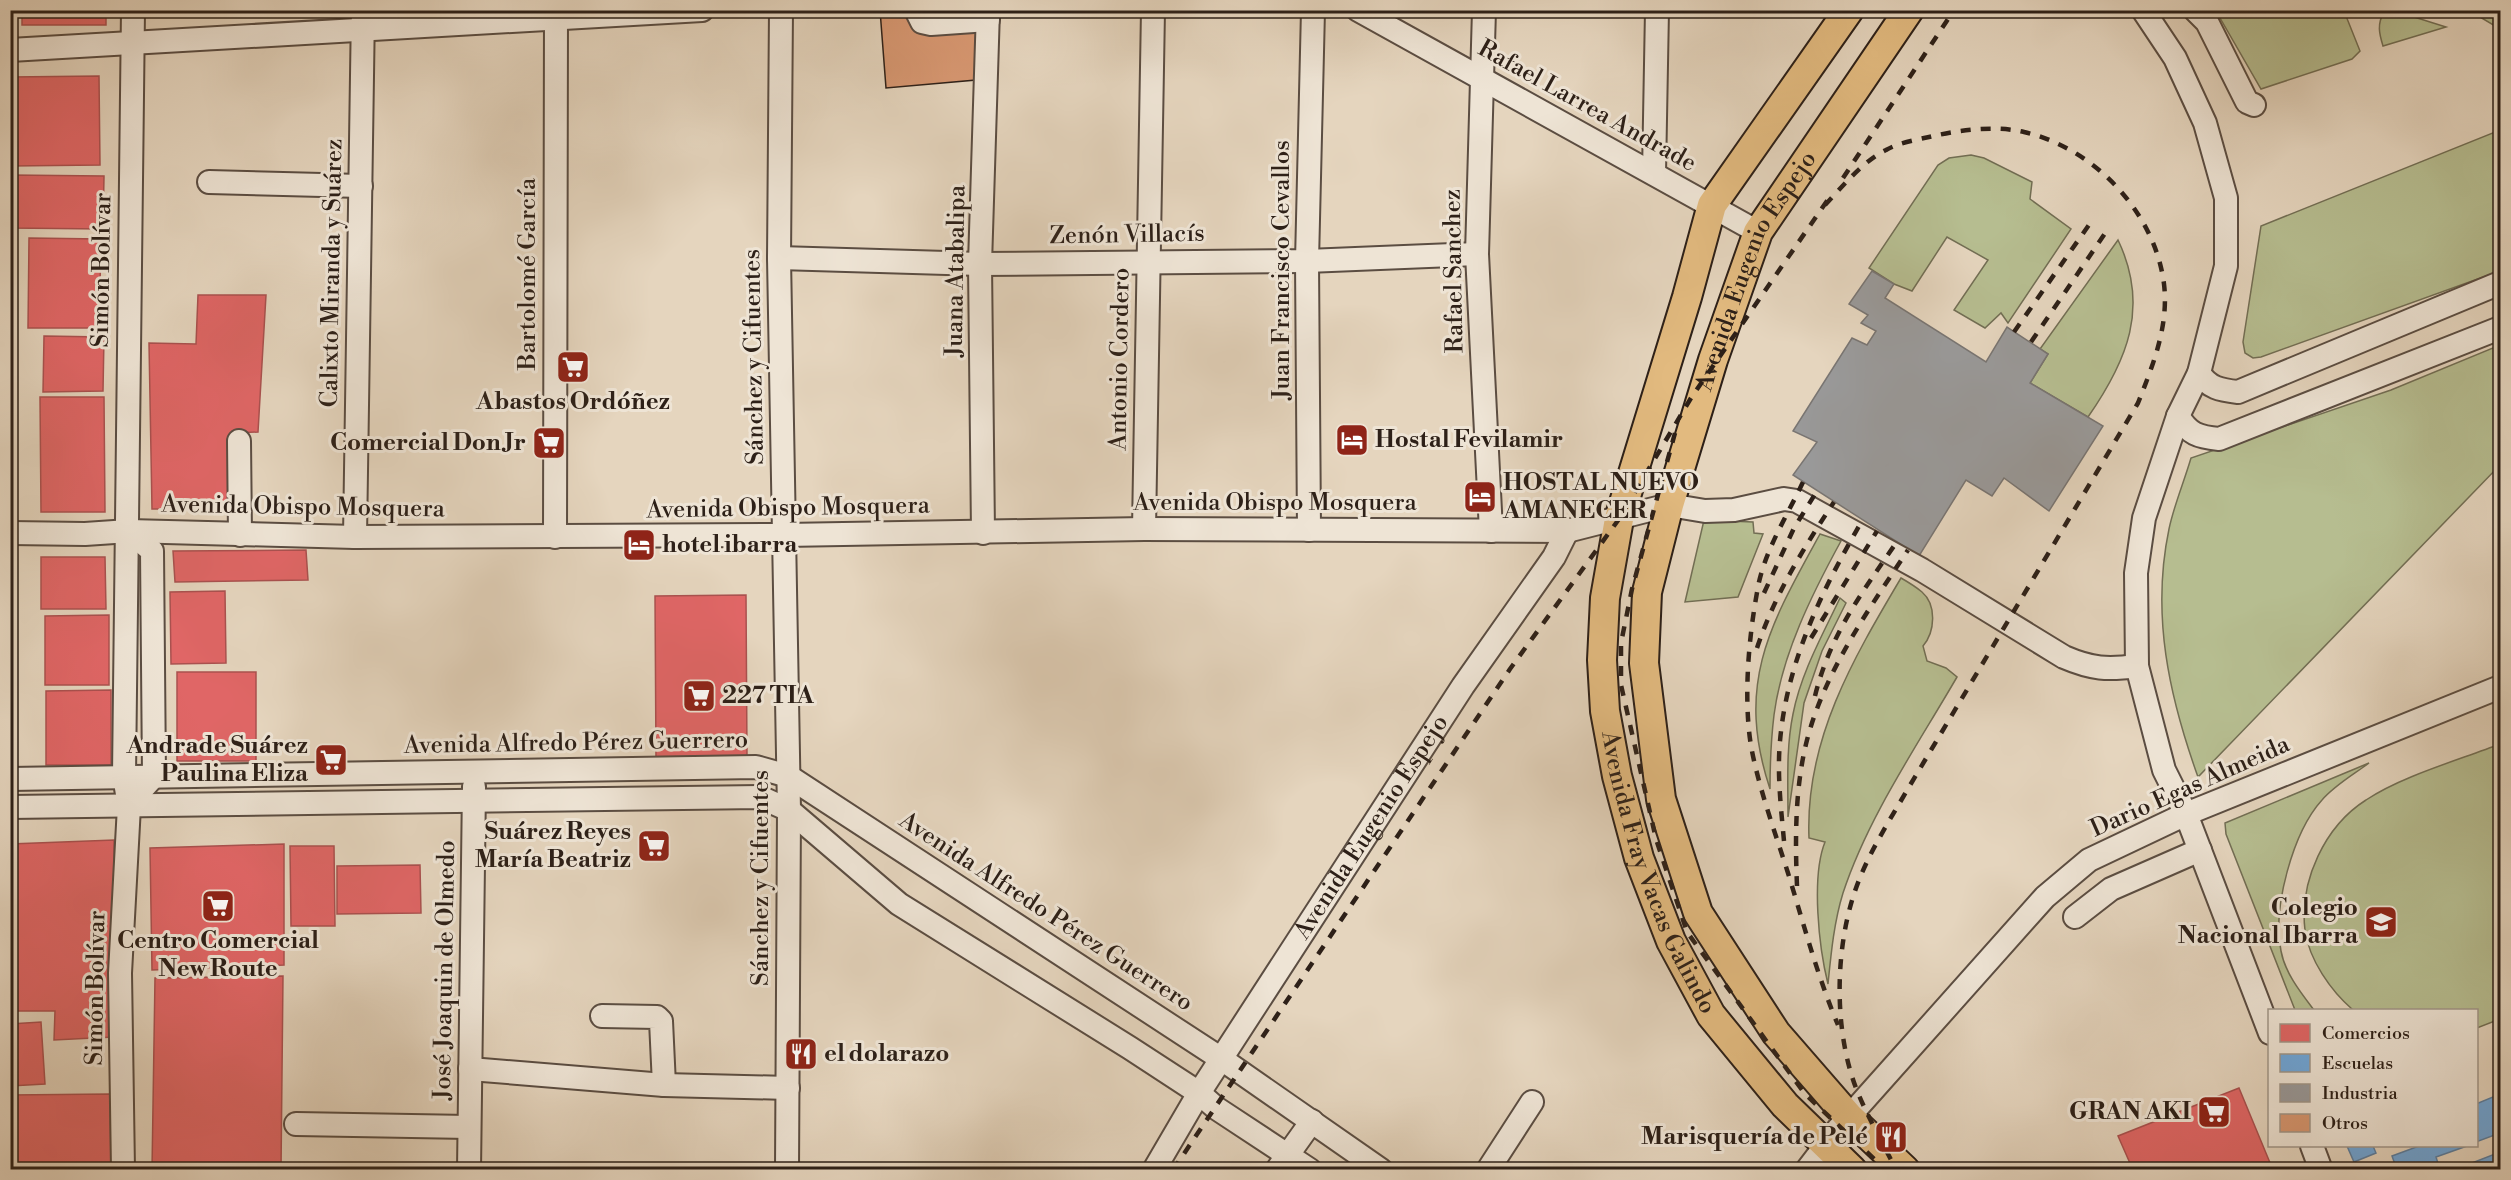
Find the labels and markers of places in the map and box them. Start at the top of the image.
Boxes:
supermarket icon: Abastos Ordóñez [555,349,591,385]
place label: Abastos Ordóñez [475,387,670,417]
hotel icon: Hostal Fevilamir [1334,422,1370,458]
supermarket icon: Comercial Don Jr [531,425,567,461]
place label: Hostal Fevilamir [1375,425,1563,455]
place label: Comercial Don Jr [330,428,526,458]
place label: HOSTAL NUEVO AMANECER [1502,468,1699,526]
hotel icon: HOSTAL NUEVO AMANECER [1462,479,1498,515]
hotel icon: hotel ibarra [621,527,657,563]
place label: hotel ibarra [662,530,798,560]
supermarket icon: 227 TIA [681,678,717,714]
place label: 227 TIA [722,681,814,711]
place label: Andrade Suárez Paulina Eliza [126,731,309,789]
supermarket icon: Andrade Suárez Paulina Eliza [313,742,349,778]
place label: Suárez Reyes María Beatriz [475,817,631,875]
supermarket icon: Suárez Reyes María Beatriz [636,828,672,864]
supermarket icon: Centro Comercial New Route [200,888,236,924]
place label: Colegio Nacional Ibarra [2178,893,2359,951]
school or university icon: Colegio Nacional Ibarra [2363,904,2399,940]
place label: Centro Comercial New Route [117,926,319,984]
restaurant icon: el dolarazo [783,1036,819,1072]
place label: el dolarazo [824,1039,949,1069]
supermarket icon: GRAN AKI [2196,1094,2232,1130]
place label: GRAN AKI [2069,1097,2191,1127]
restaurant icon: Marisquería de Pelé [1873,1119,1909,1155]
place label: Marisquería de Pelé [1641,1122,1868,1152]

